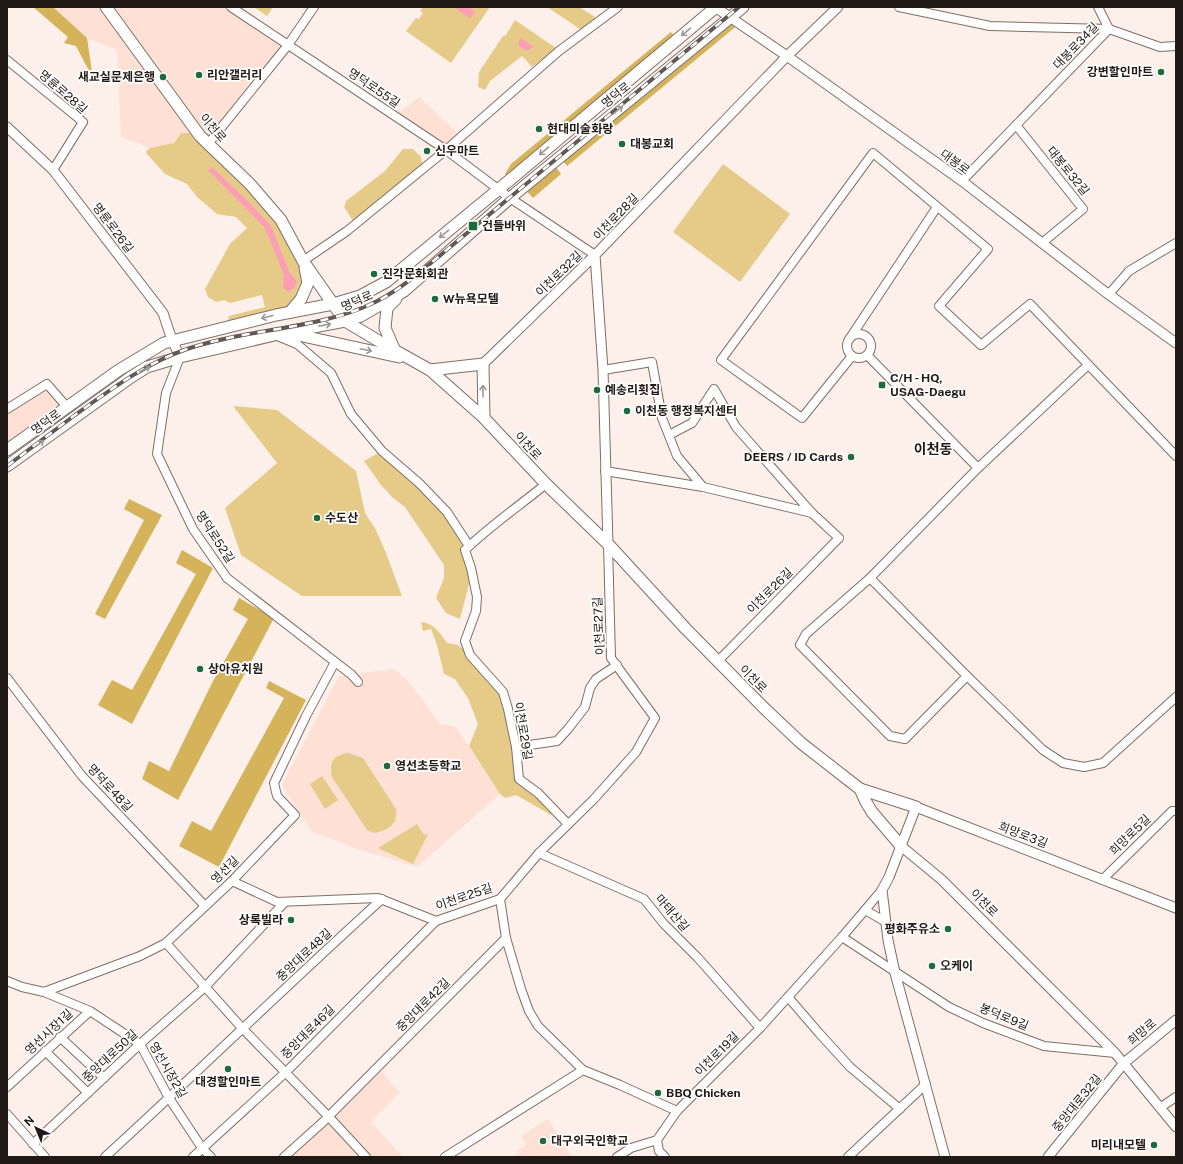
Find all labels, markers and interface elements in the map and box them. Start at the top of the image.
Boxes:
street label: 대봉로34길 [1050,20,1102,72]
one-way arrow [681,27,692,36]
place label: 강변할인마트 [1087,65,1153,79]
street label: 명덕로55길 [345,66,403,110]
street label: 명륜로28길 [36,67,90,117]
marker: 강변할인마트 [1156,67,1166,77]
place label: 리안갤러리 [207,68,262,82]
place label: 새교실문제은행 [78,70,155,84]
marker: 리안갤러리 [194,70,204,80]
marker: 새교실문제은행 [158,72,168,82]
street label: 명덕로 [599,79,633,111]
one-way arrow [613,106,623,115]
street label: 이천로 [197,111,229,145]
place label: 현대미술화랑 [547,122,613,136]
marker: 현대미술화랑 [534,124,544,134]
place label: 대봉교회 [630,137,674,151]
marker: 대봉교회 [617,139,627,149]
place label: 신우마트 [435,144,479,158]
street label: 대봉로32길 [1044,144,1092,198]
marker: 신우마트 [422,146,432,156]
one-way arrow [538,147,549,156]
street label: 대봉로 [937,147,973,177]
street label: 이천로28길 [590,191,642,243]
street label: 명륜로26길 [90,200,136,256]
place label: 건들바위 [482,219,526,233]
marker: 건들바위 [467,220,479,232]
one-way arrow [438,230,449,239]
street label: 이천로32길 [533,249,585,299]
place label: 진각문화회관 [382,267,448,281]
marker: 진각문화회관 [369,269,379,279]
street label: 명덕로 [339,288,375,314]
place label: W뉴욕모텔 [443,292,499,306]
marker: W뉴욕모텔 [430,294,440,304]
one-way arrow [261,314,274,321]
one-way arrow [318,320,331,328]
one-way arrow [359,347,372,355]
one-way arrow [139,365,151,372]
place label: C/H - HQ, USAG-Daegu [890,371,966,399]
marker: C/H - HQ, USAG-Daegu [877,380,887,390]
place label: 예송리횟집 [605,383,660,397]
one-way arrow [479,385,487,398]
marker: 예송리횟집 [592,385,602,395]
place label: 이천동 행정복지센터 [635,404,737,418]
marker: 이천동 행정복지센터 [622,406,632,416]
street label: 명덕로 [28,407,64,437]
street label: 이천로 [512,429,544,463]
one-way arrow [33,440,44,448]
district label: 이천동 [914,441,952,457]
place label: DEERS / ID Cards [744,450,843,464]
marker: DEERS / ID Cards [846,452,856,462]
street label: 명덕로52길 [193,508,237,566]
place label: 수도산 [325,511,358,525]
marker: 수도산 [312,513,322,523]
street label: 이천로26길 [744,565,796,617]
street label: 이천로27길 [590,596,608,656]
place label: 상아유치원 [208,662,263,676]
street label: 이천로 [736,662,770,696]
marker: 상아유치원 [195,664,205,674]
street label: 이천로29길 [511,701,535,761]
place label: 영선초등학교 [395,759,461,773]
street label: 명덕로48길 [85,761,135,815]
marker: 영선초등학교 [382,761,392,771]
street label: 희망로5길 [1106,812,1154,858]
street label: 희망로3길 [996,819,1050,851]
street label: 영선길 [208,853,242,887]
street label: 이천로25길 [434,881,494,913]
street label: 이천로 [967,886,1001,920]
street label: 마태산길 [652,892,692,934]
place label: 상록빌라 [239,913,283,927]
marker: 상록빌라 [286,915,296,925]
place label: 평화주유소 [885,922,940,936]
marker: 평화주유소 [943,924,953,934]
street label: 중앙대로48길 [273,926,335,984]
place label: 오케이 [940,959,973,973]
marker: 오케이 [927,961,937,971]
street label: 중앙대로42길 [393,975,453,1035]
street label: 봉덕로9길 [977,1001,1031,1033]
street label: 중앙대로46길 [278,1002,338,1062]
street label: 영선시장1길 [22,1006,76,1058]
street label: 희망로 [1125,1016,1159,1048]
street label: 중앙대로50길 [80,1027,140,1085]
street label: 이천로19길 [692,1029,742,1079]
street label: 영선시장2길 [146,1039,190,1101]
marker: 대경할인마트 [223,1064,233,1074]
street label: 중앙대로32길 [1050,1071,1104,1135]
place label: 대경할인마트 [195,1075,261,1089]
place label: BBQ Chicken [666,1086,741,1100]
marker: BBQ Chicken [653,1088,663,1098]
north arrow [16,1108,56,1148]
text: N [22,1114,36,1128]
place label: 대구외국인학교 [551,1134,628,1148]
marker: 대구외국인학교 [538,1136,548,1146]
place label: 미리내모텔 [1091,1138,1146,1152]
marker: 미리내모텔 [1149,1140,1159,1150]

